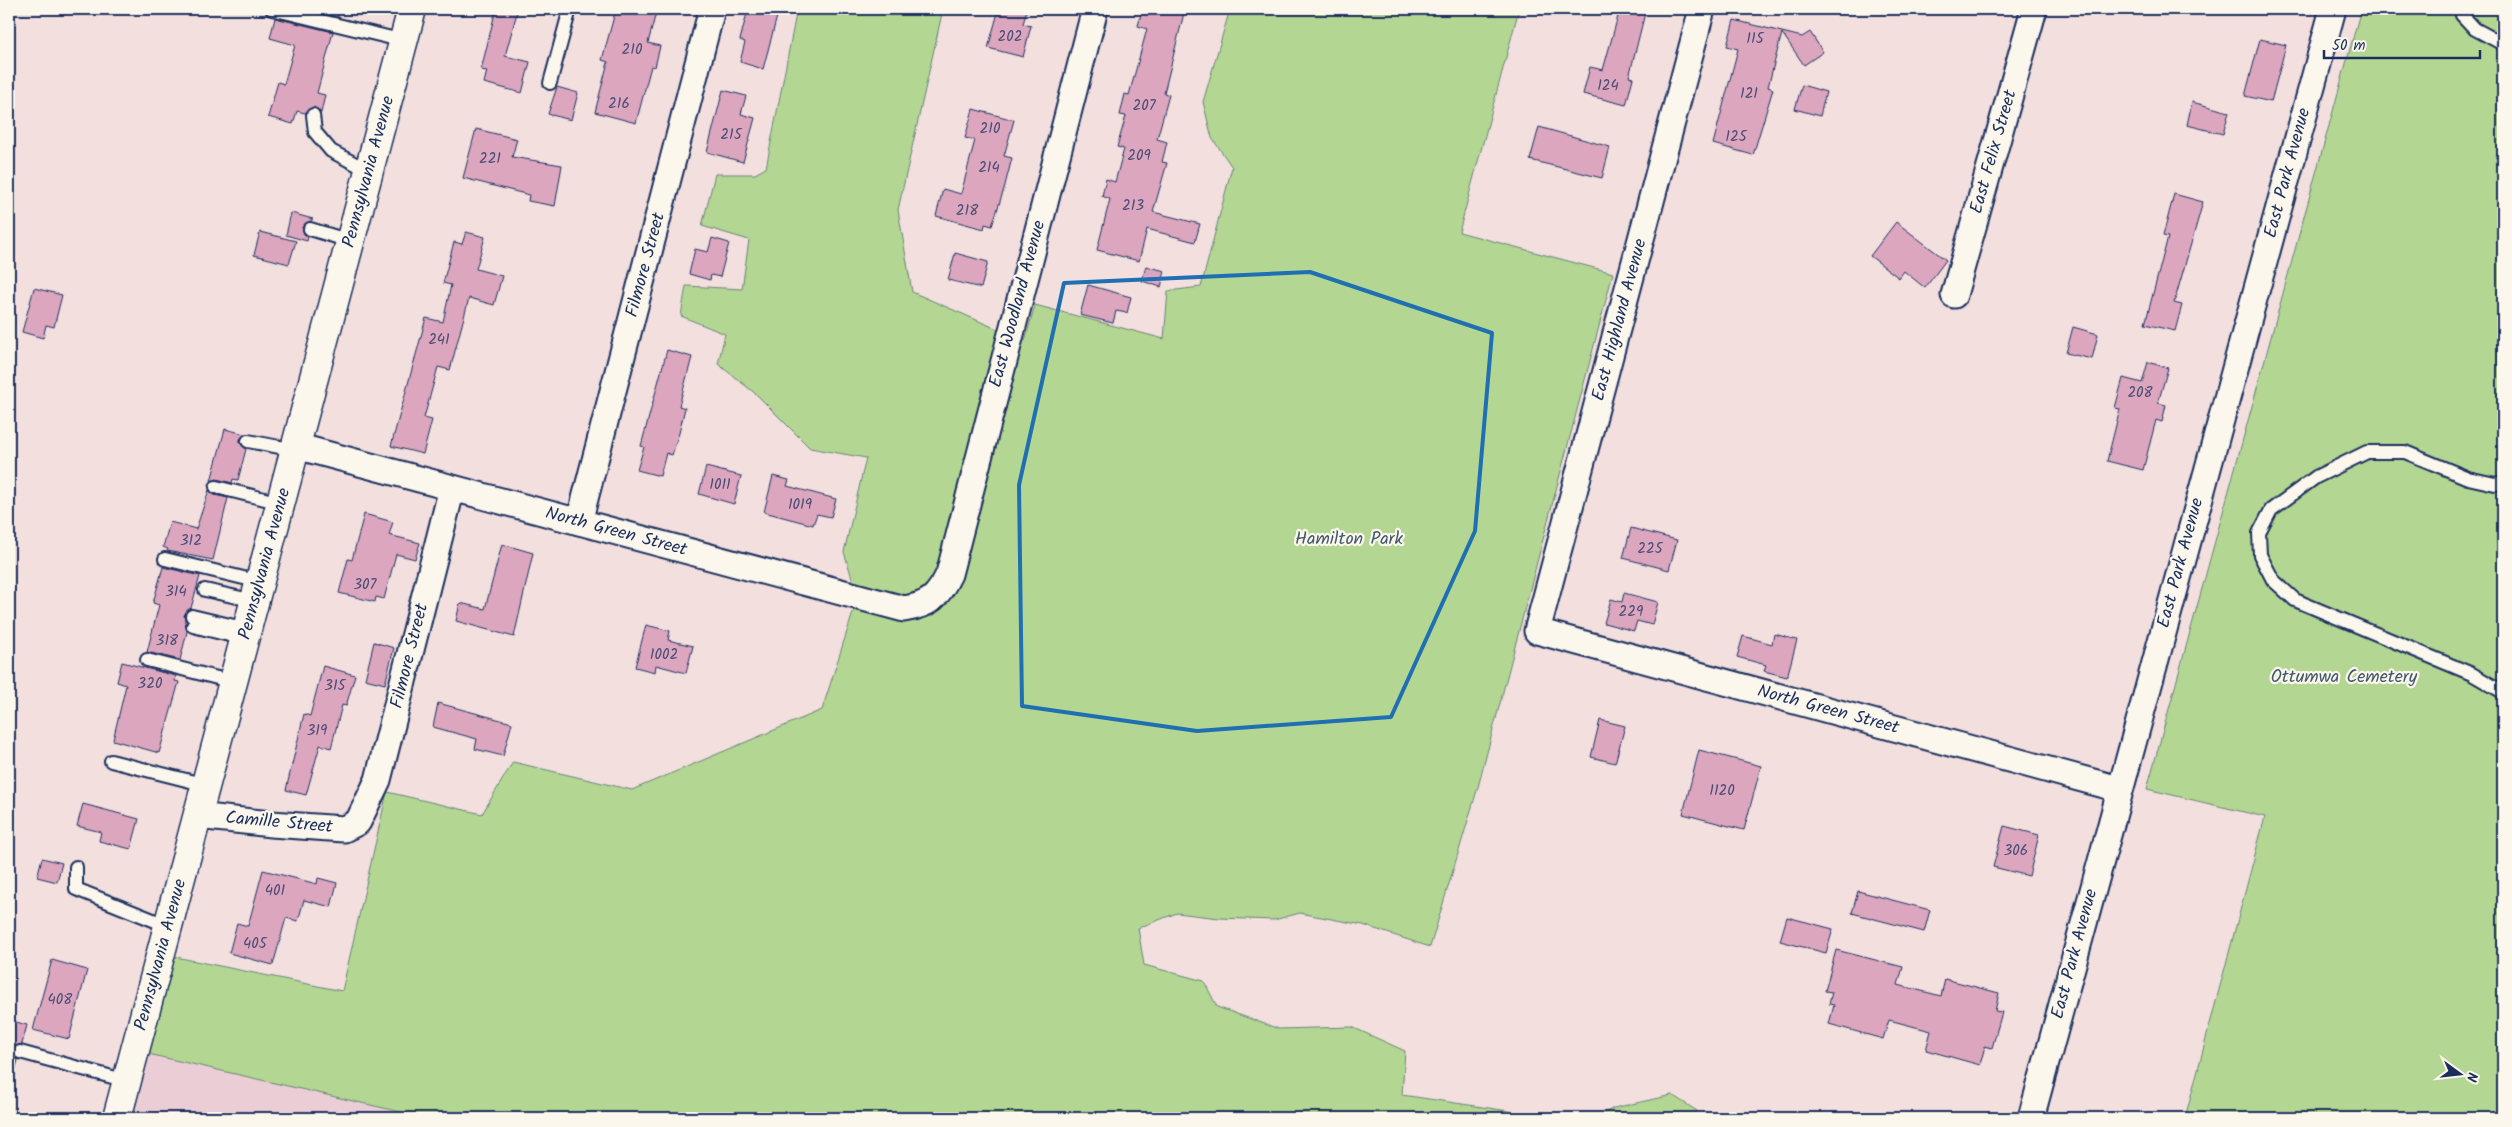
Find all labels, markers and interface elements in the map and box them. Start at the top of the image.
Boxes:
house number: 202 [998,25,1022,49]
house number: 115 [1746,27,1765,51]
scale bar [2324,28,2481,60]
text: 50 m [2332,34,2366,58]
house number: 210 [622,38,643,62]
house number: 124 [1597,74,1619,98]
house number: 121 [1740,82,1758,106]
street label: East Felix Street [1962,86,2026,217]
house number: 216 [608,92,630,116]
street label: Pennsylvania Avenue [335,93,403,251]
house number: 207 [1132,94,1157,118]
street label: East Park Avenue [2257,105,2319,241]
house number: 210 [980,117,1001,141]
house number: 215 [720,123,743,147]
house number: 125 [1725,125,1748,149]
house number: 209 [1127,144,1151,168]
house number: 221 [479,147,501,171]
house number: 214 [978,156,1000,180]
house number: 213 [1122,194,1144,218]
house number: 218 [956,199,979,223]
street label: Filmore Street [618,208,674,321]
street label: East Woodland Avenue [982,217,1054,391]
street label: East Highland Avenue [1584,236,1656,404]
house number: 241 [428,328,450,352]
house number: 208 [2127,381,2154,405]
house number: 1011 [709,473,731,497]
street label: Pennsylvania Avenue [231,485,299,643]
house number: 1019 [788,493,813,517]
street label: East Park Avenue [2150,495,2212,631]
street label: North Green Street [542,499,691,565]
park label: Hamilton Park [1295,525,1404,554]
house number: 312 [180,529,202,553]
house number: 225 [1637,537,1664,561]
house number: 307 [354,573,378,597]
house number: 314 [165,580,187,604]
street label: Filmore Street [383,599,437,712]
house number: 229 [1619,600,1644,624]
house number: 318 [156,629,179,653]
house number: 1002 [650,643,678,667]
park label: Ottumwa Cemetery [2271,663,2418,692]
house number: 320 [138,672,163,696]
house number: 315 [324,674,347,698]
street label: North Green Street [1754,677,1903,743]
house number: 319 [307,719,328,743]
house number: 1120 [1709,779,1735,803]
street label: Camille Street [224,804,335,842]
house number: 306 [2004,839,2028,863]
street label: Pennsylvania Avenue [127,876,195,1034]
house number: 401 [265,879,286,903]
street label: East Park Avenue [2044,886,2106,1022]
house number: 405 [243,932,268,956]
house number: 408 [48,988,73,1012]
north arrow [2434,1050,2484,1100]
text: N [2460,1070,2483,1084]

